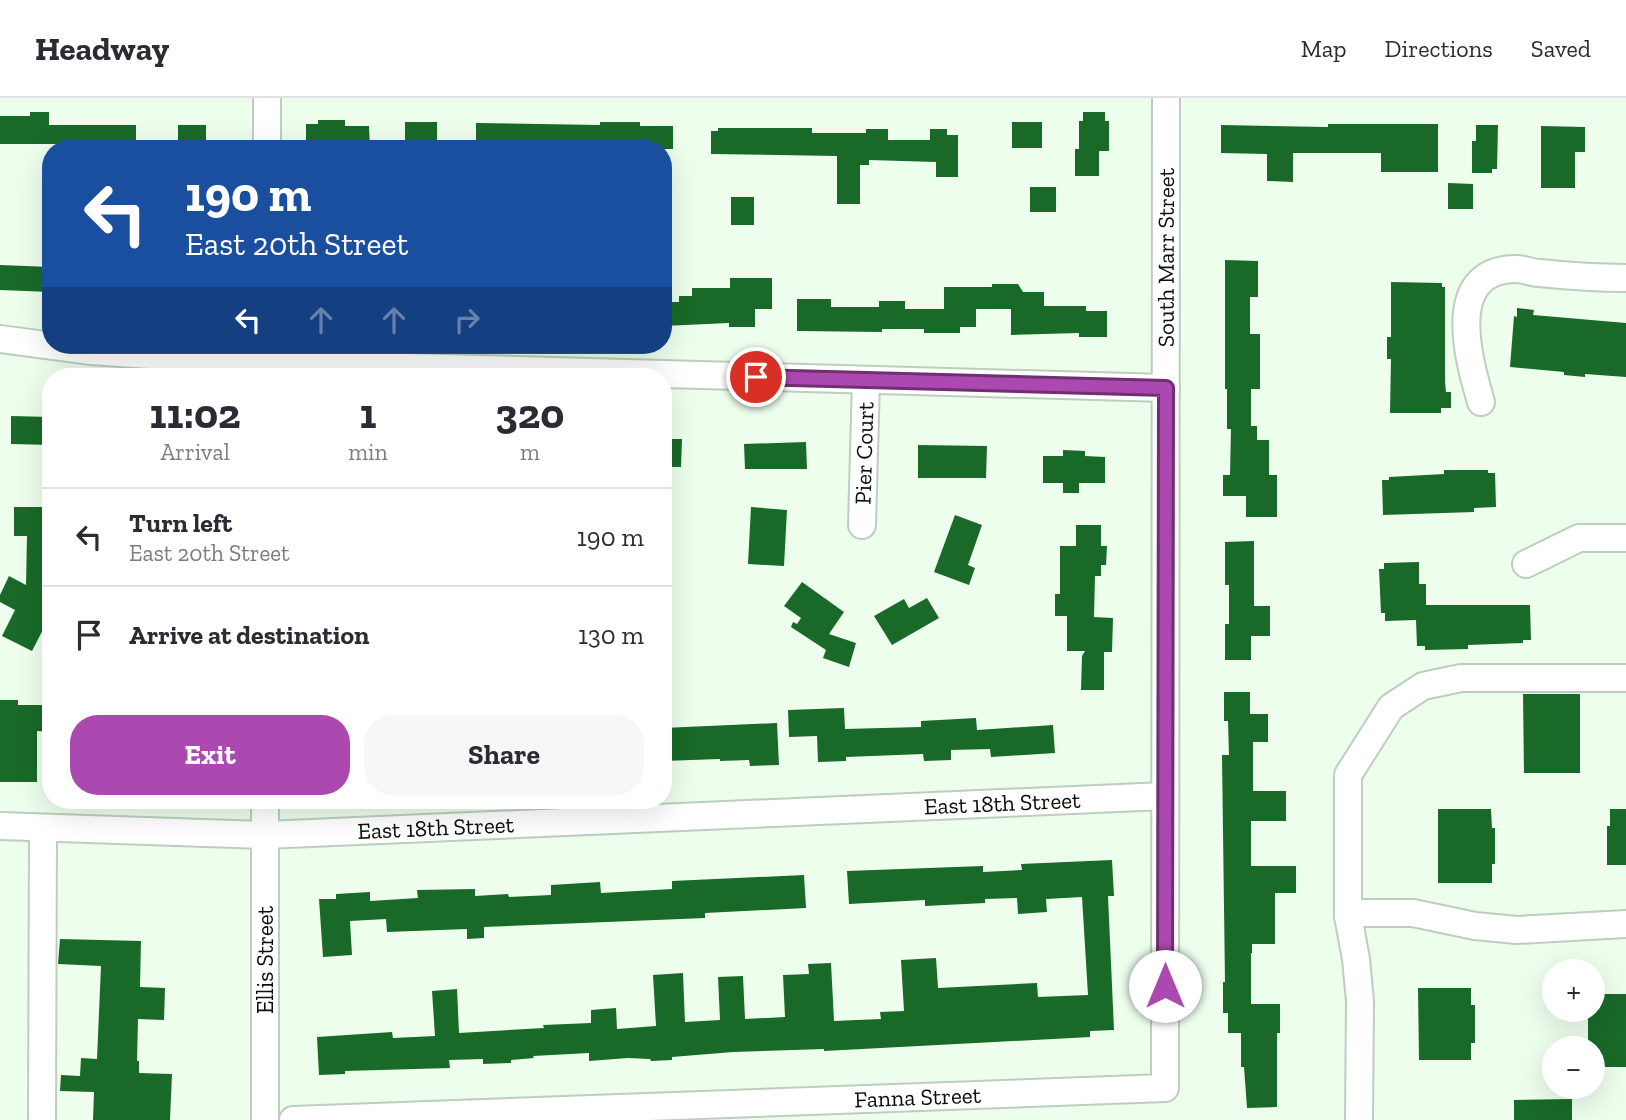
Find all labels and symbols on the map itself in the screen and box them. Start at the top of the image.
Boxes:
street label: South Marr Street [1152,167,1180,347]
pin [726,347,786,407]
street label: Pier Court [849,401,879,505]
street label: East 18th Street [923,786,1082,820]
street label: East 18th Street [357,810,515,845]
street label: Ellis Street [251,905,279,1014]
position arrow [1128,949,1202,1023]
street label: Fanna Street [854,1081,982,1113]

